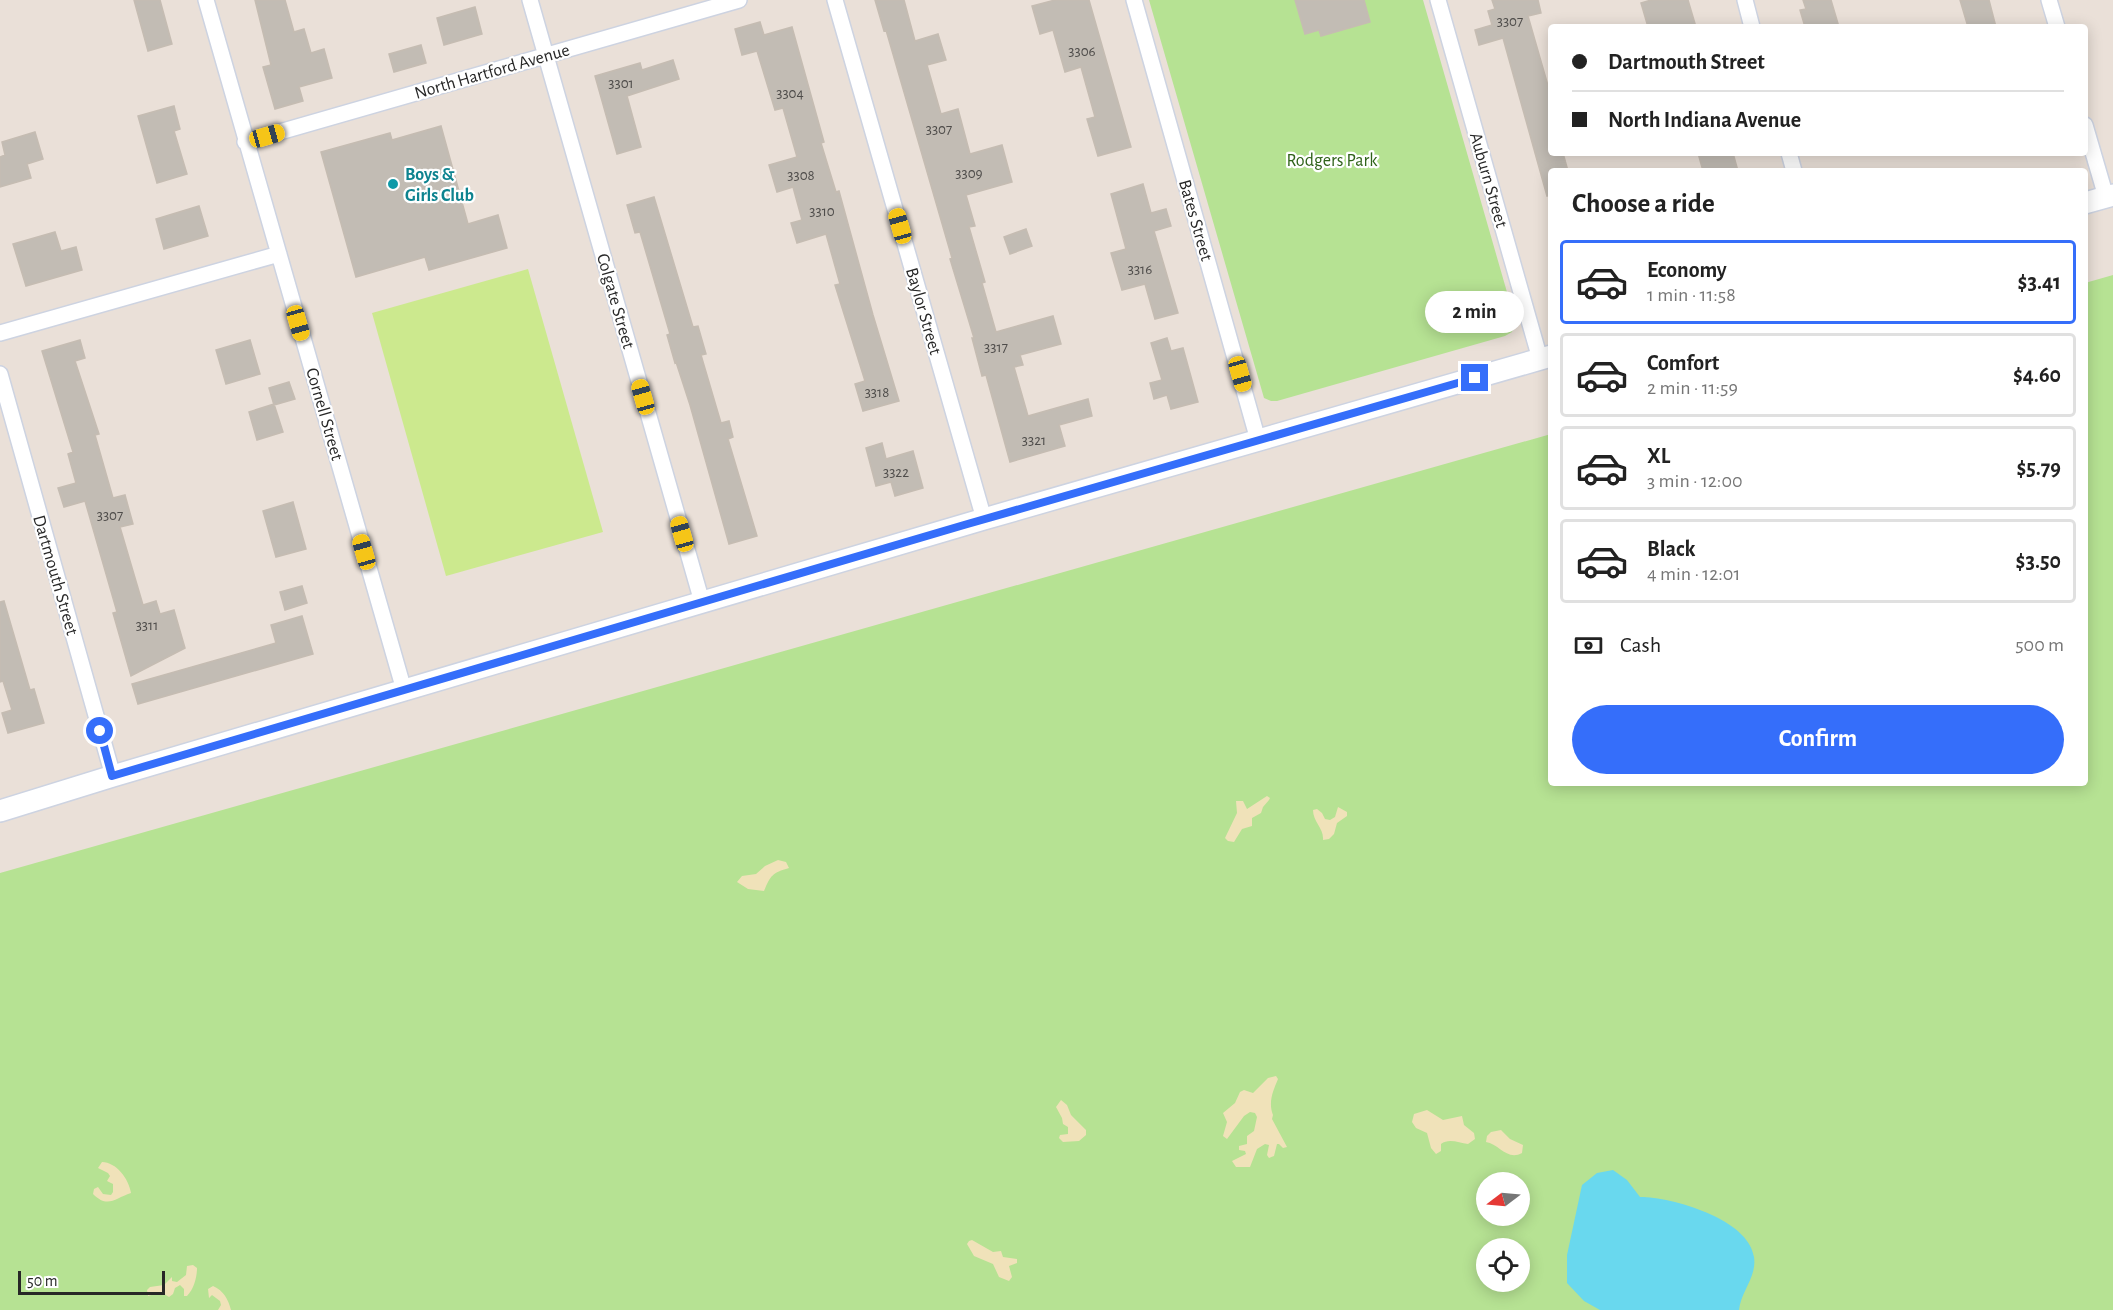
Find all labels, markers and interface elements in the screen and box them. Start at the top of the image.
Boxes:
house number: 3307 [1497,14,1523,29]
street label: North Hartford Avenue [413,41,572,103]
house number: 3306 [1068,44,1096,59]
text: Dartmouth Street [1608,51,1765,73]
house number: 3301 [608,76,634,91]
house number: 3304 [776,86,804,101]
text: North Indiana Avenue [1608,109,1801,131]
car [247,122,287,150]
house number: 3307 [926,122,952,137]
street label: Auburn Street [1466,131,1510,230]
park label: Rodgers Park [1286,152,1378,170]
place label: Boys & Girls Club [405,166,474,205]
house number: 3309 [955,166,983,181]
house number: 3308 [787,168,815,183]
marker: Boys & Girls Club [386,177,400,191]
street label: Bates Street [1175,178,1215,263]
text: Choose a ride [1572,190,1715,217]
house number: 3310 [809,204,835,219]
car [886,206,914,246]
street label: Colgate Street [593,252,637,351]
icon: car [1575,255,1629,309]
text: Economy [1647,259,1727,281]
house number: 3316 [1128,262,1152,277]
street label: Baylor Street [902,266,944,357]
text: $3.41 [2018,271,2061,293]
text: 1 min · 11:58 [1647,285,1736,305]
callout: 2 min [1426,291,1524,333]
text: 2 min [1452,302,1497,322]
car [284,303,312,343]
house number: 3317 [984,340,1008,355]
icon: car [1575,348,1629,402]
text: Comfort [1647,352,1719,374]
car [1226,354,1254,394]
route end [1461,364,1488,391]
text: $4.60 [2013,364,2061,386]
street label: Cornell Street [302,366,346,463]
car [629,377,657,417]
text: 2 min · 11:59 [1647,378,1738,398]
house number: 3318 [865,385,889,400]
house number: 3321 [1022,433,1046,448]
icon: car [1575,441,1629,495]
text: XL [1647,445,1670,467]
text: $5.79 [2016,457,2061,479]
house number: 3322 [883,465,909,480]
text: 3 min · 12:00 [1647,471,1743,491]
house number: 3307 [97,508,123,523]
street label: Dartmouth Street [29,513,81,638]
car [668,514,696,554]
car [350,532,378,572]
icon: car [1575,534,1629,588]
text: Black [1647,538,1695,560]
text: $3.50 [2016,550,2061,572]
text: 4 min · 12:01 [1647,564,1740,584]
house number: 3311 [136,618,158,633]
icon: cash [1572,629,1605,662]
text: Cash [1620,634,1661,656]
text: 500 m [2015,635,2064,655]
button: Confirm [1572,705,2064,774]
route start [86,717,113,744]
north arrow [1476,1172,1530,1226]
map controls [1476,1172,1530,1292]
button: locate [1476,1238,1530,1292]
scale bar [18,1268,165,1296]
text: 50 m [27,1273,58,1289]

